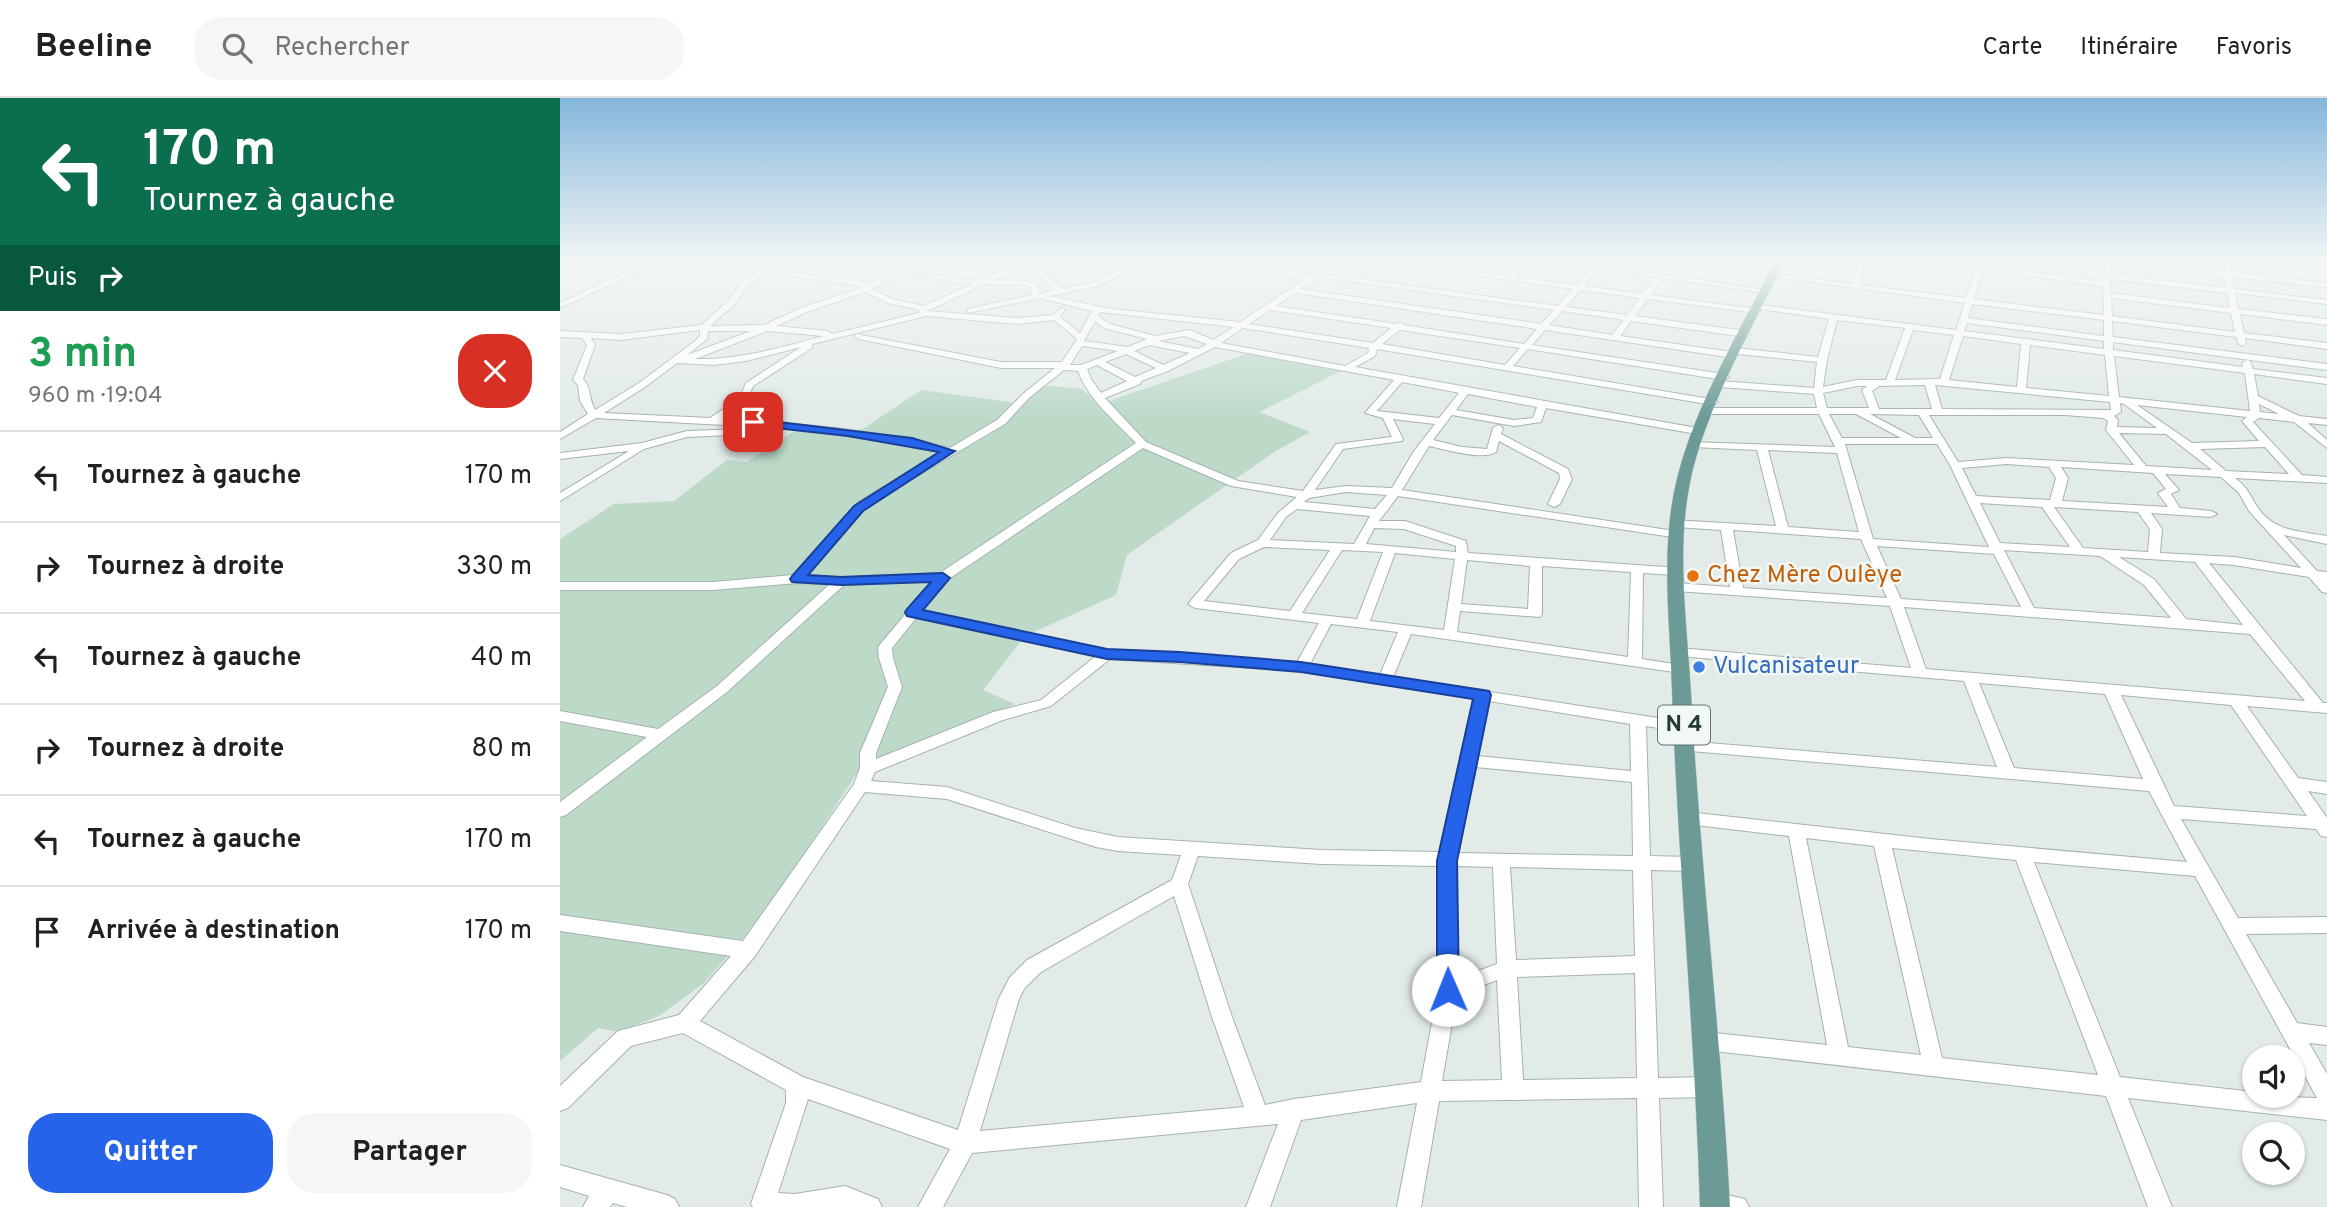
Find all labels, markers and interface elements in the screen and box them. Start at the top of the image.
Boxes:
search box [194,17,684,80]
text: Beeline [35,27,152,69]
icon: search [218,29,256,67]
text: Rechercher [274,32,410,65]
text: Carte [1982,33,2042,63]
text: Itinéraire [2080,33,2178,63]
text: Favoris [2216,33,2292,63]
text: 170 m [143,121,276,183]
icon: left [28,126,119,217]
text: Tournez à gauche [143,182,395,222]
icon: right [91,259,129,297]
text: Puis [28,262,77,295]
text: 3 min [28,329,137,382]
button: close [458,334,532,408]
text: 960 m · 19:04 [28,382,162,411]
pin [723,392,783,452]
icon: arrive [734,403,772,441]
icon: left [28,458,66,496]
text: Tournez à gauche [87,460,301,493]
text: 170 m [465,460,532,493]
icon: right [28,549,66,587]
text: Tournez à droite [87,551,284,584]
text: 330 m [456,551,532,584]
place label: Chez Mère Oulèye [1707,561,1902,591]
marker: Chez Mère Oulèye [1685,568,1701,584]
icon: left [28,640,66,678]
text: Tournez à gauche [87,642,301,675]
text: 40 m [471,642,532,675]
place label: Vulcanisateur [1713,652,1859,682]
marker: Vulcanisateur [1691,659,1707,675]
road number: N 4 [1658,706,1710,744]
icon: right [28,731,66,769]
text: Tournez à droite [87,733,284,766]
text: 80 m [472,733,532,766]
icon: left [28,822,66,860]
text: Tournez à gauche [87,824,301,857]
text: 170 m [465,824,532,857]
icon: arrive [28,913,66,951]
text: Arrivée à destination [87,915,340,948]
text: 170 m [465,915,532,948]
position arrow [1411,953,1485,1027]
map controls [2242,1045,2305,1185]
button: sound [2242,1045,2305,1108]
button: Quitter [28,1113,273,1193]
button: Partager [287,1113,532,1193]
button: search [2242,1122,2305,1185]

